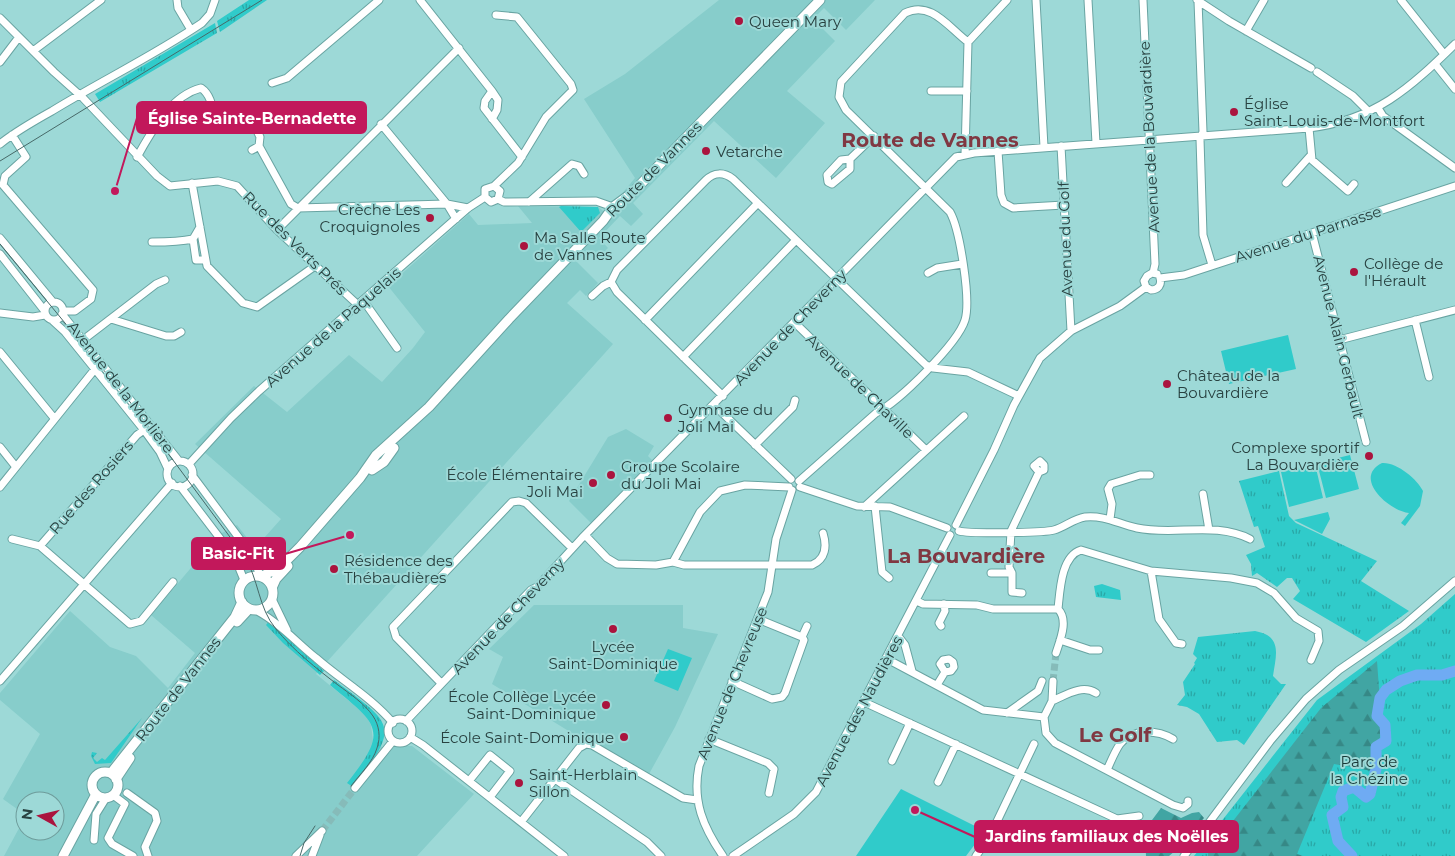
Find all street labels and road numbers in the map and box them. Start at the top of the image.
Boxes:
street label: Avenue de la Bouvardière [1134,41,1164,233]
street label: Route de Vannes [602,117,706,221]
street label: Avenue du Golf [1053,180,1076,297]
street label: Rue des Verts Prés [239,187,351,299]
street label: Avenue du Parnasse [1232,201,1384,267]
street label: Avenue Alain Gerbault [1309,253,1369,421]
street label: Avenue de la Paquelais [261,263,405,391]
street label: Avenue de Cheverny [730,264,851,389]
street label: Avenue de la Morlière [64,317,178,457]
street label: Avenue de Chaville [802,330,918,442]
street label: Rue des Rosiers [45,436,137,538]
street label: Avenue de Cheverny [448,553,569,678]
street label: Avenue de Chevreuse [693,604,771,762]
street label: Route de Vannes [131,633,225,745]
street label: Avenue des Naudières [811,633,907,789]

